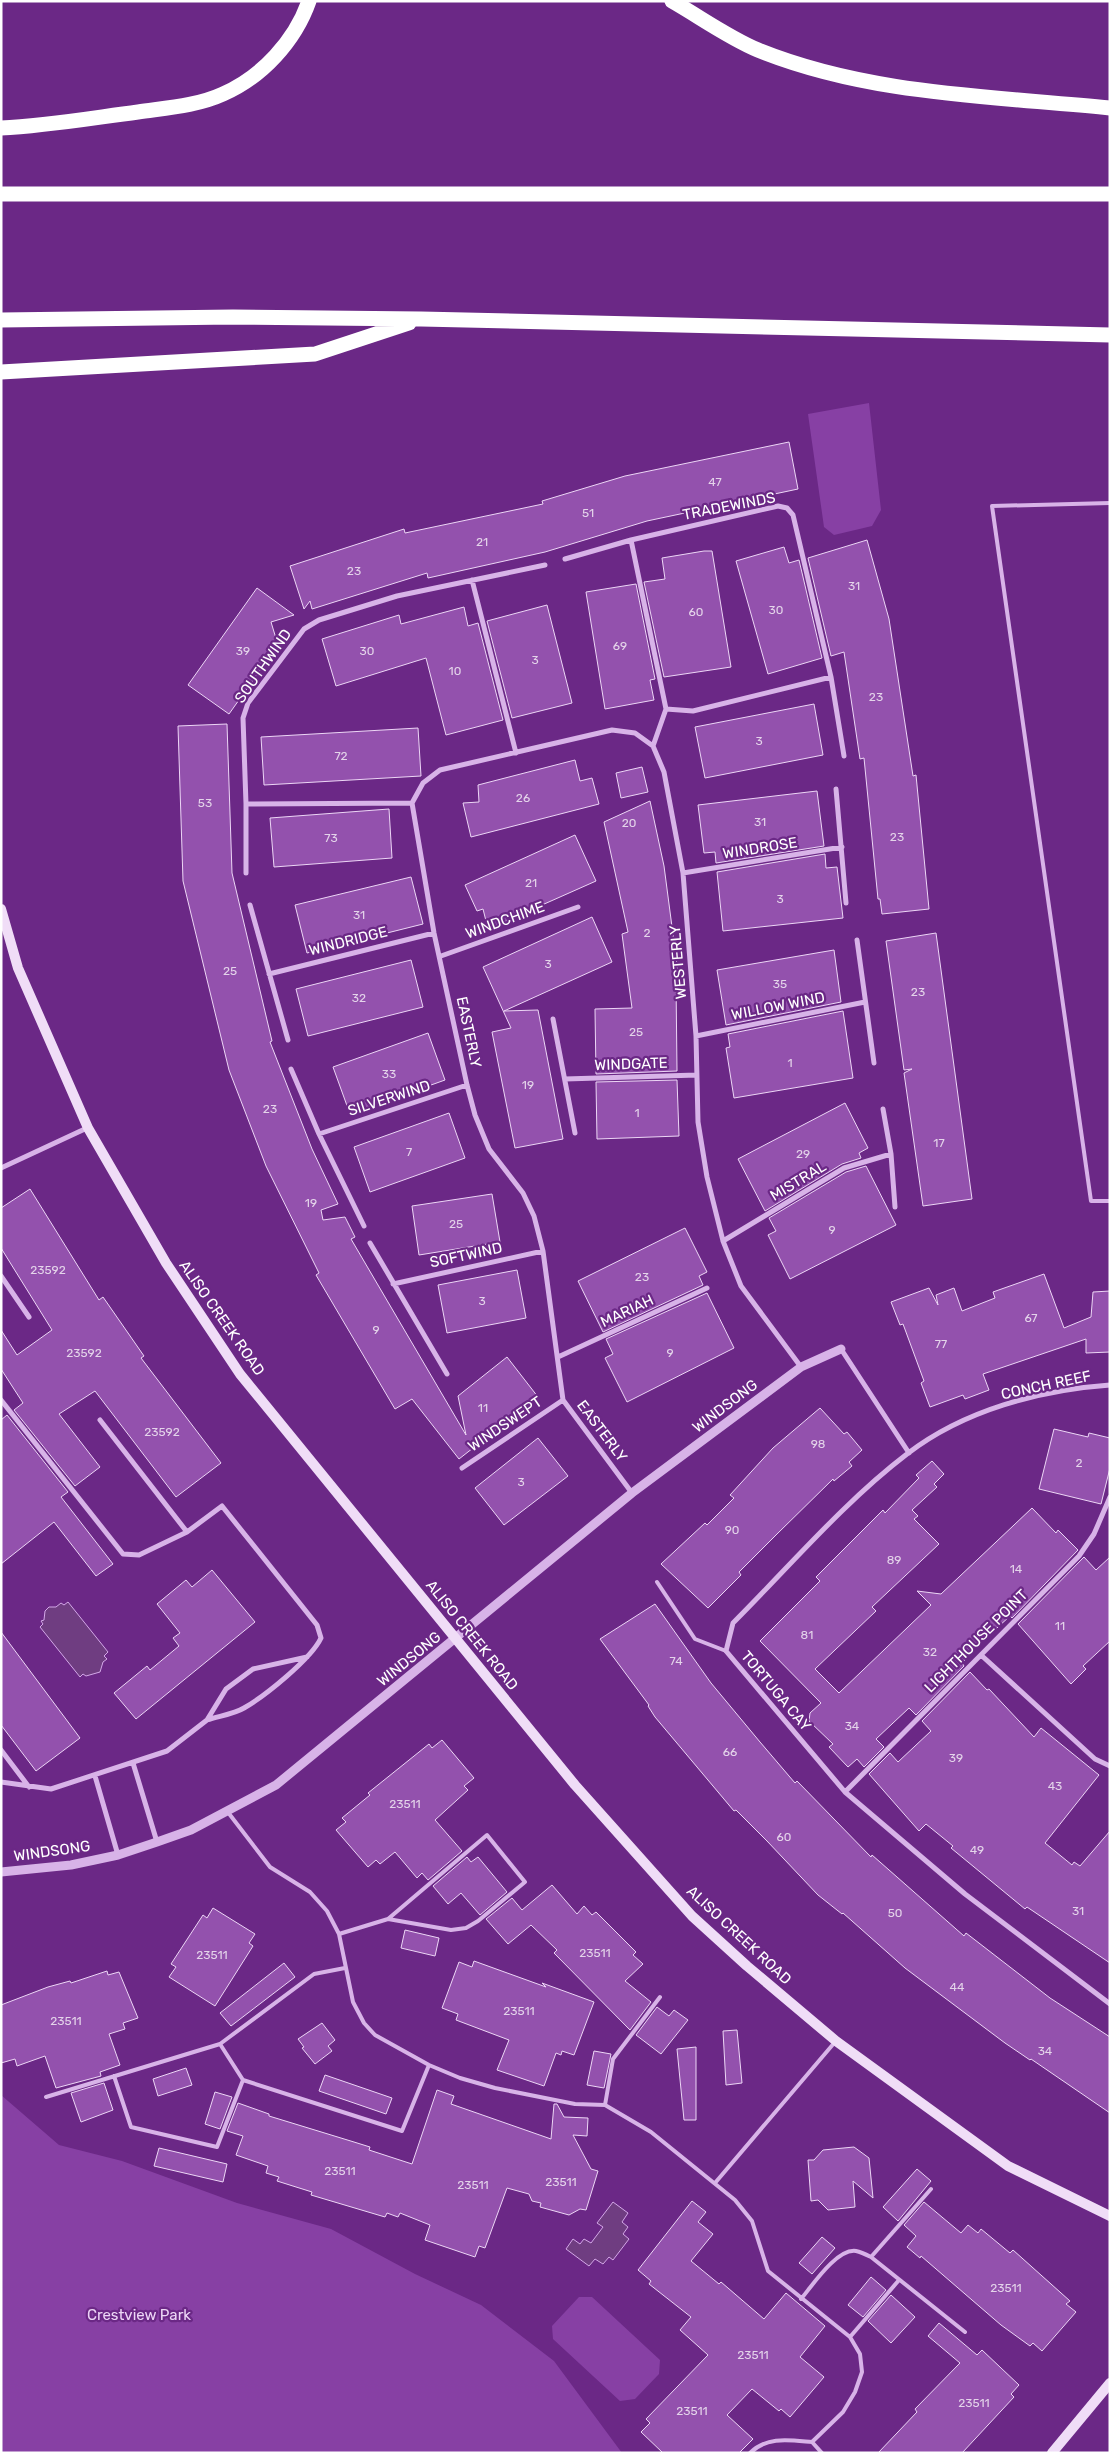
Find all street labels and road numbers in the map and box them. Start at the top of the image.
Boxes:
street label: TRADEWINDS [681,488,777,524]
street label: SOUTHWIND [231,626,295,706]
street label: WINDROSE [721,833,799,863]
street label: WINDCHIME [463,897,547,943]
street label: WINDRIDGE [307,923,389,959]
street label: WESTERLY [666,924,690,1000]
street label: WILLOW WIND [730,988,826,1024]
street label: EASTERLY [453,995,485,1070]
street label: WINDGATE [594,1054,668,1074]
street label: SILVERWIND [345,1076,433,1120]
street label: MISTRAL [767,1157,830,1205]
street label: SOFTWIND [428,1239,504,1271]
street label: ALISO CREEK ROAD [175,1257,269,1379]
street label: MARIAH [598,1291,656,1331]
street label: CONCH REEF [999,1367,1093,1403]
street label: WINDSONG [689,1376,761,1436]
street label: WINDSWEPT [465,1392,546,1455]
street label: EASTERLY [573,1397,631,1466]
street label: ALISO CREEK ROAD [422,1576,522,1694]
street label: LIGHTHOUSE POINT [921,1585,1032,1696]
street label: WINDSONG [373,1628,445,1690]
street label: TORTUGA CAY [737,1647,815,1735]
street label: WINDSONG [13,1837,91,1865]
street label: ALISO CREEK ROAD [683,1882,795,1988]

